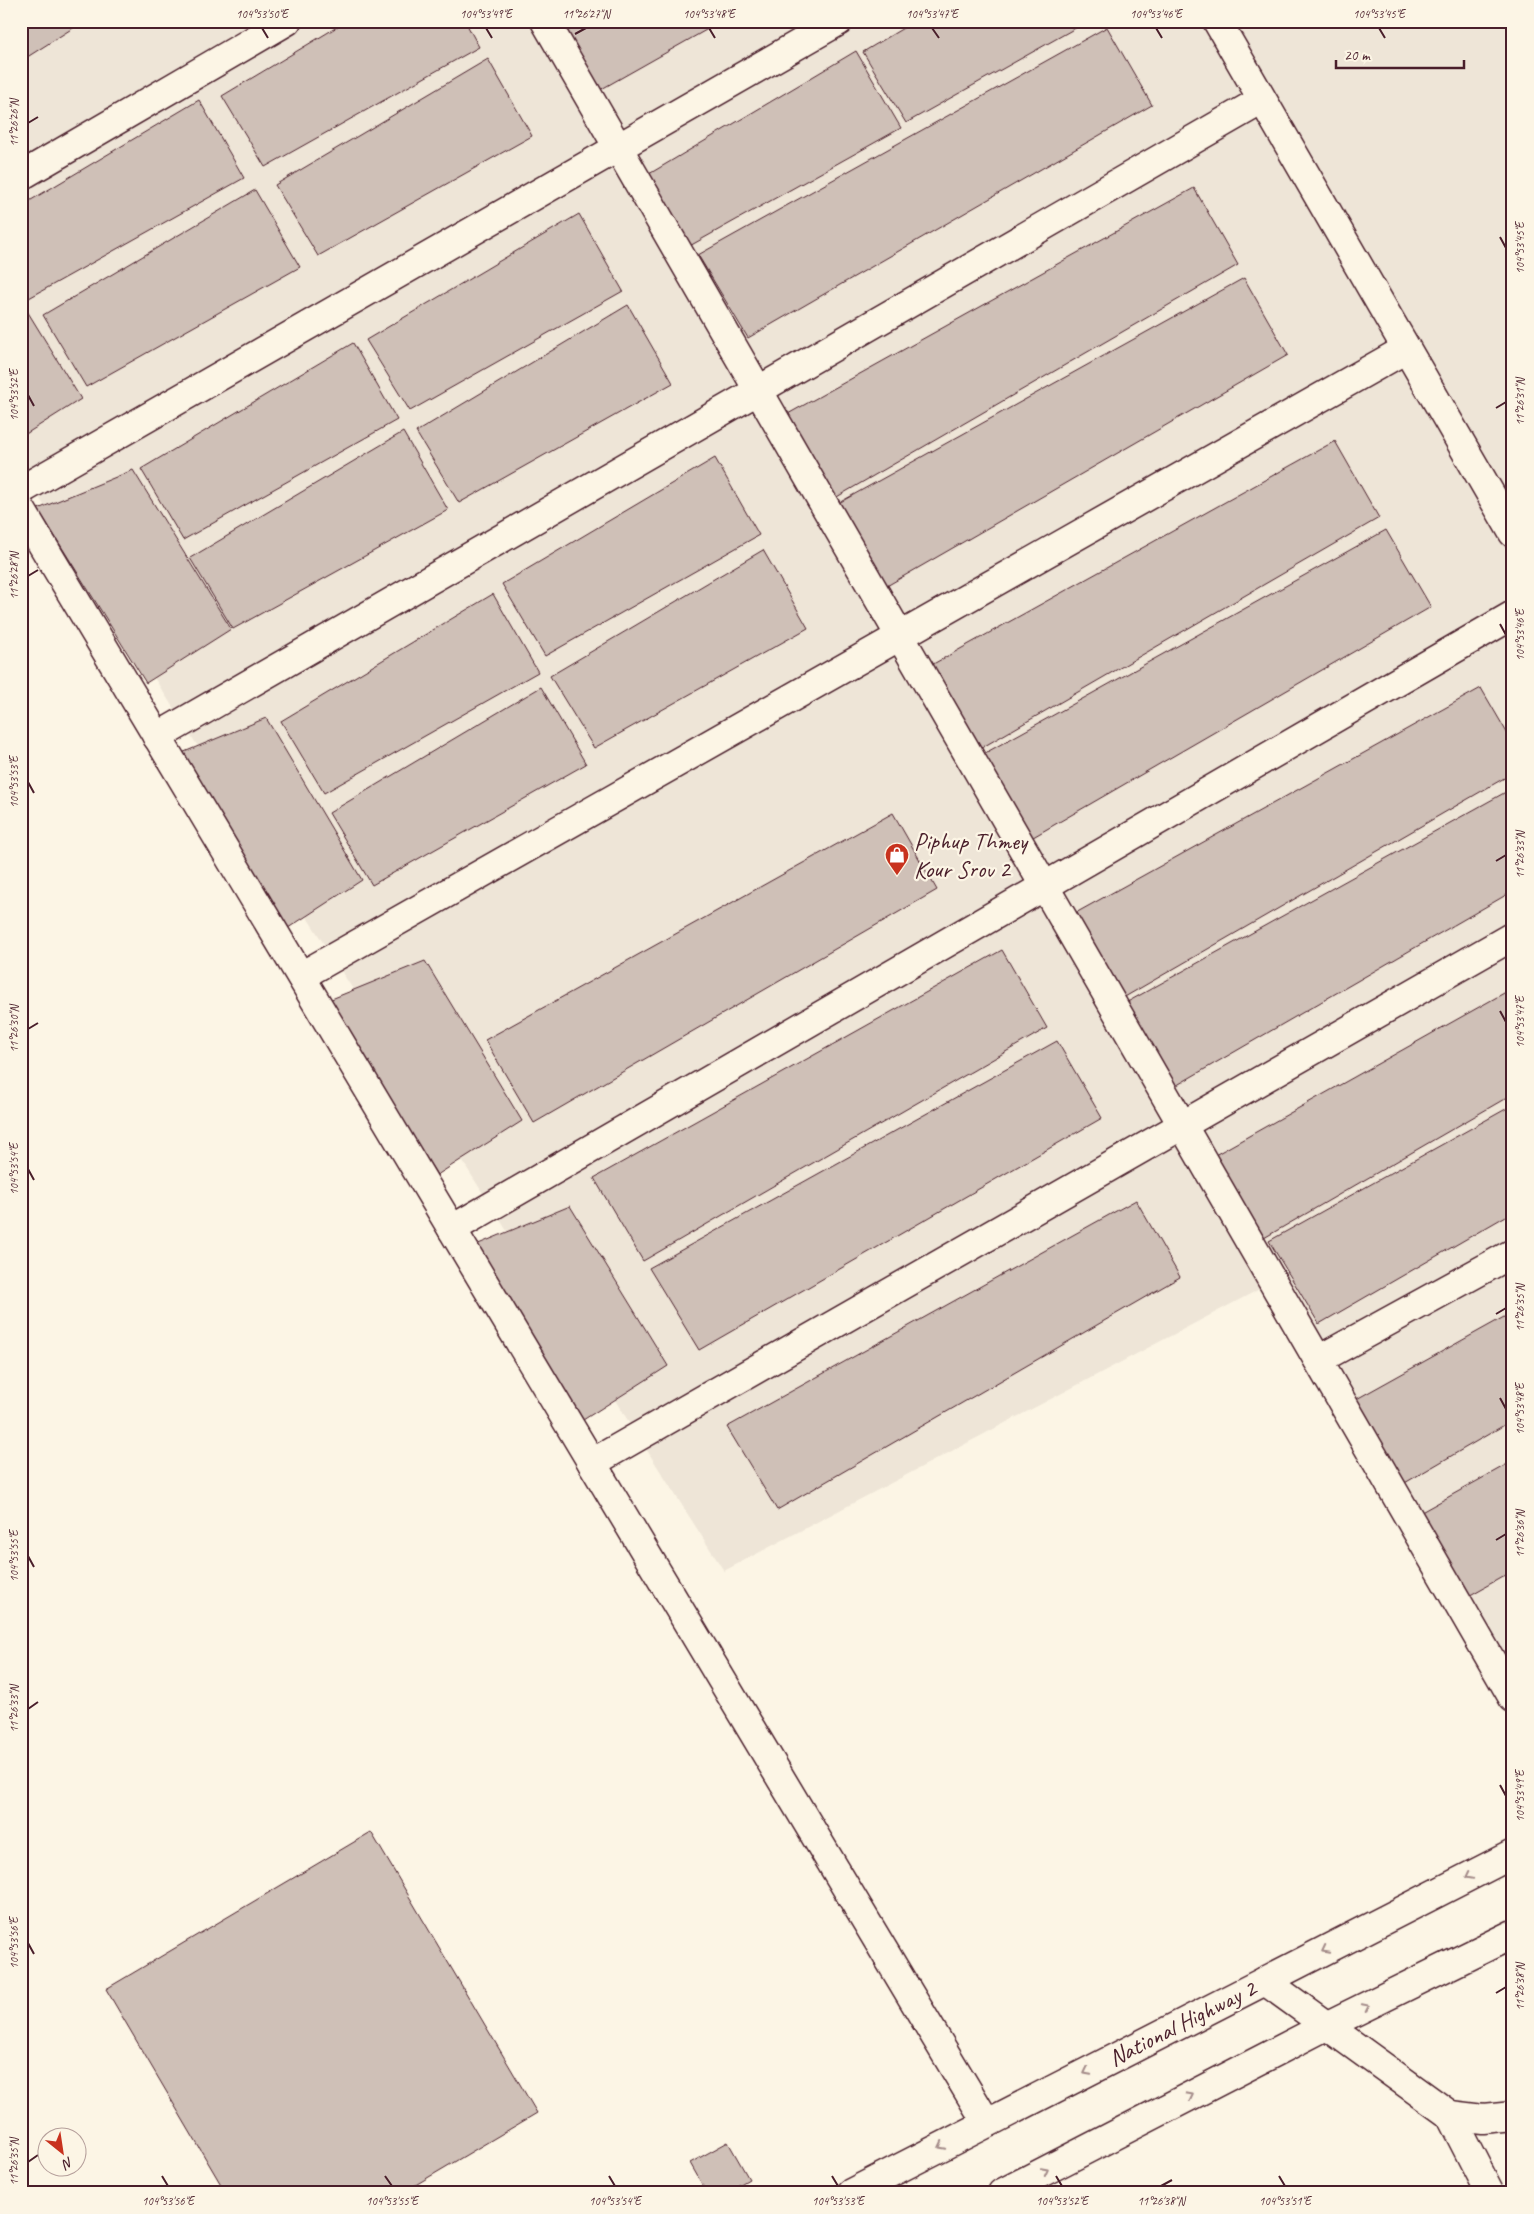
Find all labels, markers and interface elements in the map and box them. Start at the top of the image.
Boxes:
text: 104°53'50"E [236,6,290,22]
text: 104°53'49"E [460,6,514,22]
text: 11°26'27"N [562,6,611,22]
text: 104°53'48"E [683,6,737,22]
text: 104°53'47"E [906,6,960,22]
text: 104°53'46"E [1130,6,1184,22]
text: 104°53'45"E [1353,6,1407,22]
scale bar [1336,38,1464,70]
text: 20 m [1344,46,1371,65]
text: 11°26'26"N [6,98,22,147]
text: 104°53'45"E [1512,220,1528,274]
text: 104°53'52"E [6,367,22,421]
text: 11°26'31"N [1512,377,1528,426]
text: 11°26'28"N [6,551,22,600]
text: 104°53'46"E [1512,607,1528,661]
text: 104°53'53"E [6,754,22,808]
place label: Piphup Thmey Kour Srov 2 [914,826,1029,884]
text: 11°26'33"N [1512,830,1528,879]
shop icon: Piphup Thmey Kour Srov 2 [884,842,910,876]
text: 104°53'47"E [1512,994,1528,1048]
text: 11°26'30"N [6,1004,22,1053]
text: 104°53'54"E [6,1141,22,1195]
text: 11°26'35"N [1512,1283,1528,1332]
text: 104°53'48"E [1512,1381,1528,1435]
text: 11°26'36"N [1512,1509,1528,1558]
text: 104°53'55"E [6,1528,22,1582]
text: 11°26'33"N [6,1684,22,1733]
text: 104°53'49"E [1512,1768,1528,1822]
one-way arrow [1466,1870,1475,1880]
text: 104°53'56"E [6,1915,22,1969]
one-way arrow [1321,1944,1330,1954]
text: 11°26'38"N [1512,1962,1528,2011]
street label: National Highway 2 [1103,1972,1263,2073]
one-way arrow [1360,2003,1369,2013]
one-way arrow [1083,2066,1092,2076]
one-way arrow [1184,2092,1193,2102]
north arrow [38,2126,88,2176]
text: 11°26'35"N [6,2137,22,2186]
one-way arrow [938,2140,947,2150]
text: N [58,2153,76,2174]
one-way arrow [1040,2167,1049,2177]
text: 104°53'56"E [142,2193,196,2209]
text: 104°53'55"E [366,2193,420,2209]
text: 104°53'54"E [589,2193,643,2209]
text: 104°53'53"E [812,2193,866,2209]
text: 104°53'52"E [1036,2193,1090,2209]
text: 11°26'38"N [1137,2193,1186,2209]
text: 104°53'51"E [1259,2193,1313,2209]

